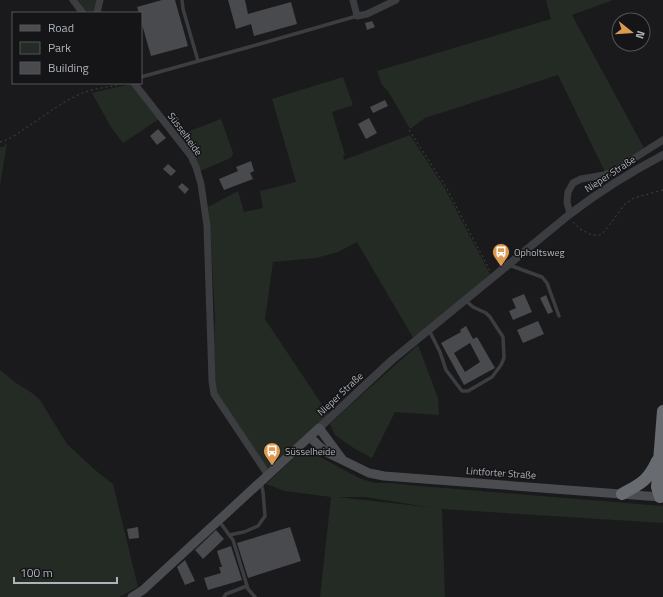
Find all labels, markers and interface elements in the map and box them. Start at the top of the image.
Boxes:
legend [12,12,142,84]
north arrow [611,12,651,52]
text: Road [48,18,74,37]
text: N [632,29,649,41]
text: Park [48,38,71,57]
text: Building [48,58,89,77]
street label: Süsselheide [164,109,206,159]
street label: Nieper Straße [582,152,638,196]
bus stop icon: Opholtsweg [491,242,511,267]
place label: Opholtsweg [514,245,565,260]
street label: Nieper Straße [314,369,366,419]
bus stop icon: Süsselheide [262,441,282,466]
place label: Süsselheide [285,444,335,459]
street label: Lintforter Straße [465,463,537,483]
scale bar [14,559,117,585]
text: 100 m [20,563,53,582]

